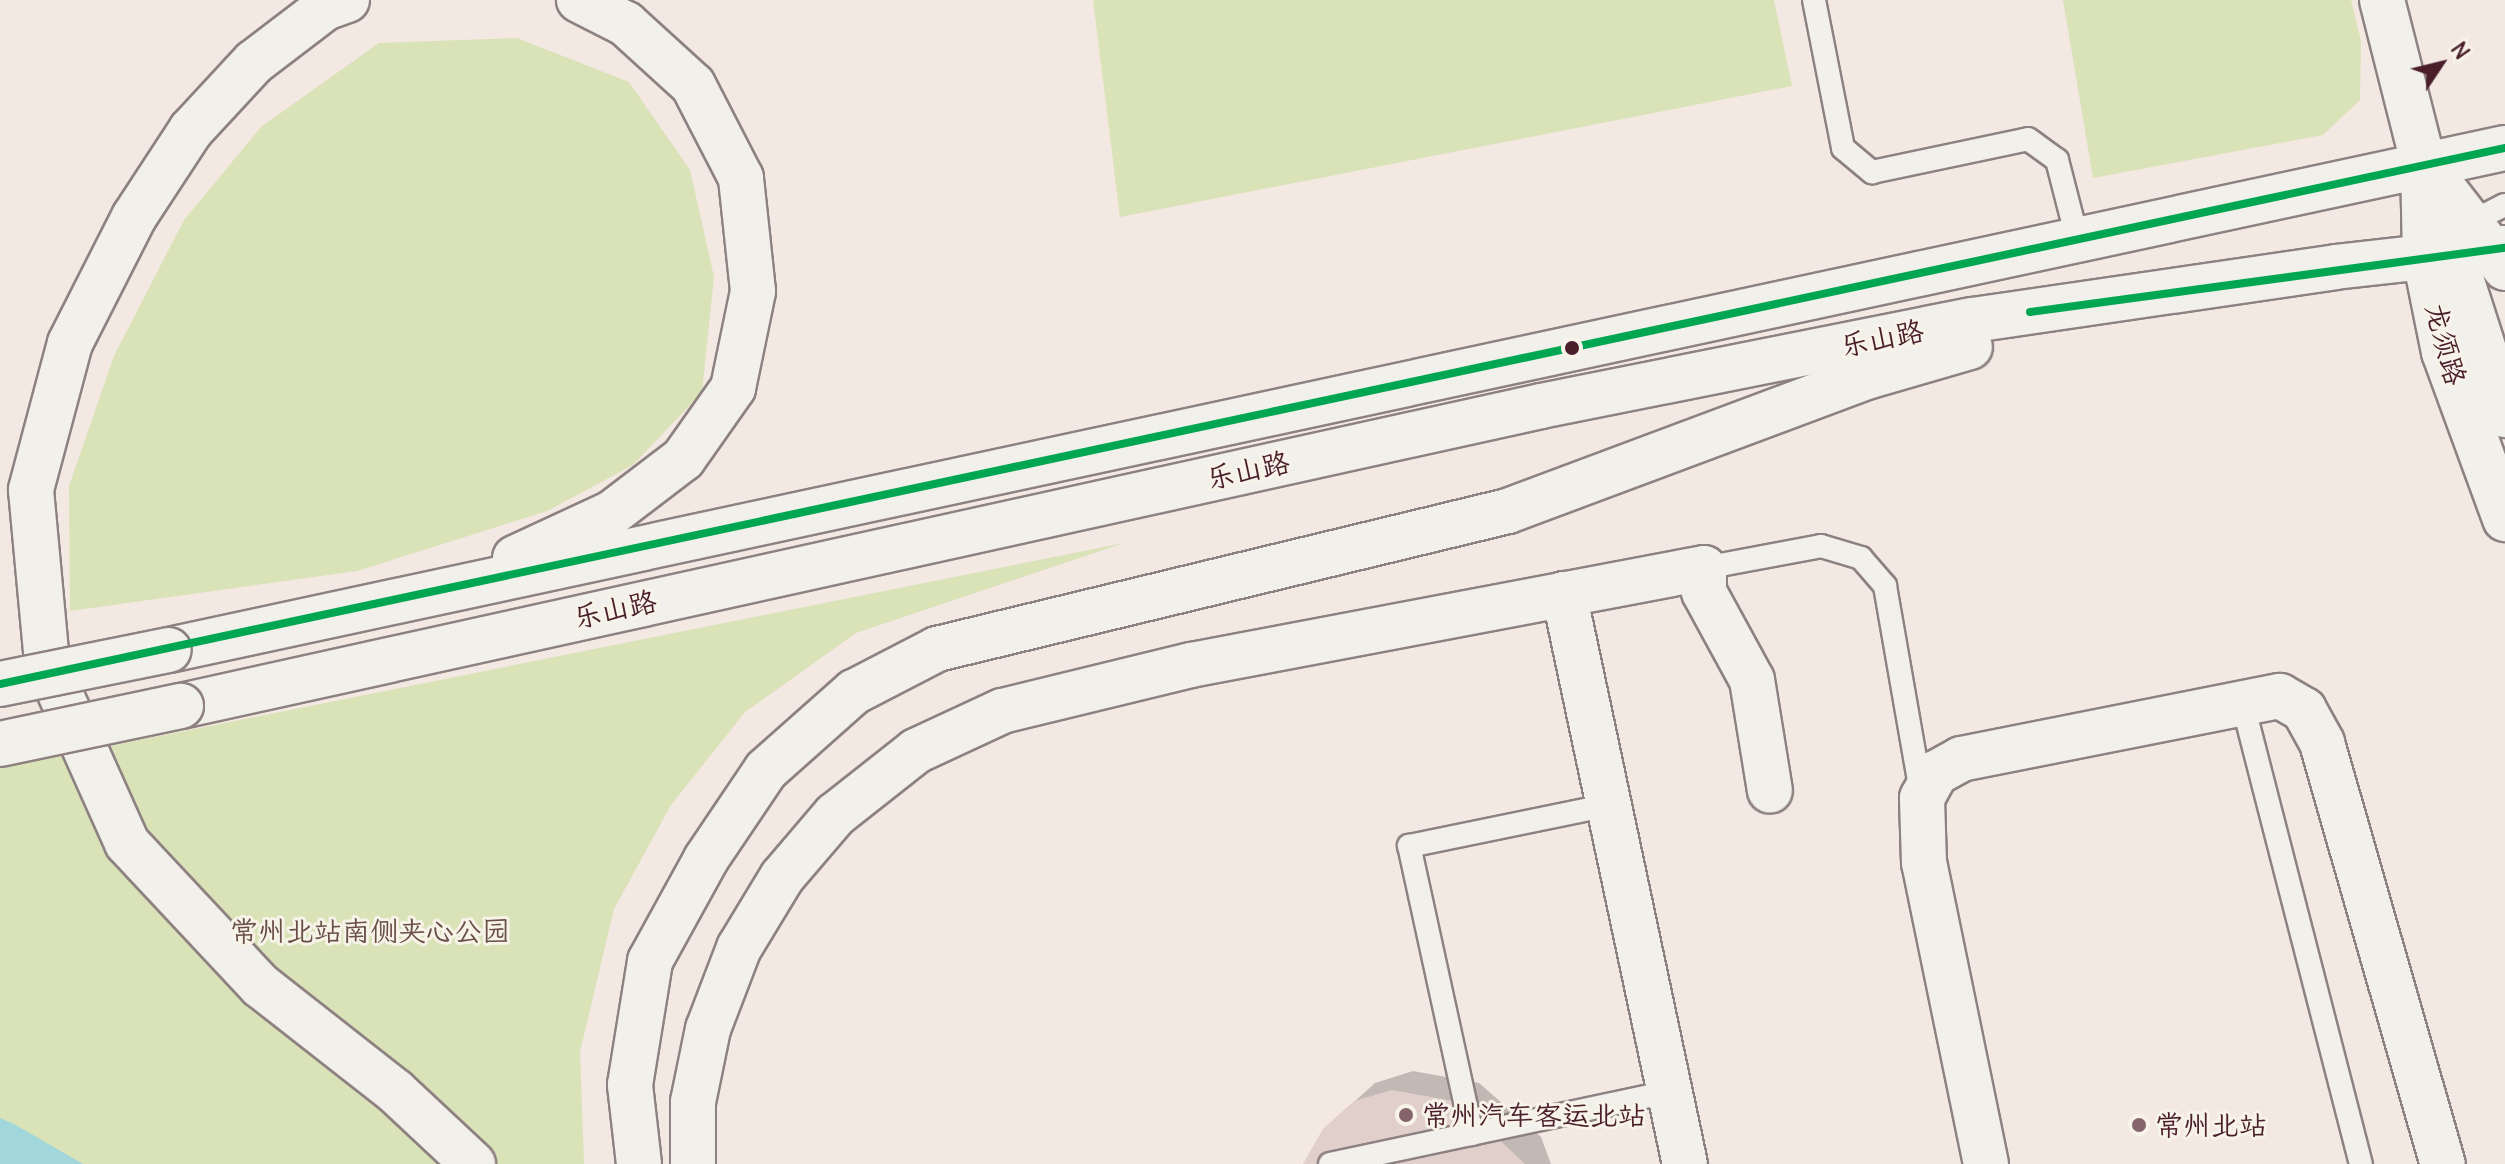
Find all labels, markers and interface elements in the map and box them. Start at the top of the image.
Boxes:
north arrow [2401,24,2481,104]
text: N [2445,36,2476,64]
street label: 龙须路 [2419,299,2473,389]
street label: 乐山路 [1838,313,1926,363]
unlabelled marker [1564,340,1580,356]
street label: 乐山路 [1203,445,1293,495]
street label: 乐山路 [570,584,660,634]
park label: 常州北站南侧夹心公园 [230,914,510,948]
place label: 常州汽车客运北站 [1422,1098,1646,1132]
marker: 常州汽车客运北站 [1397,1106,1415,1124]
place label: 常州北站 [2155,1108,2267,1142]
marker: 常州北站 [2130,1116,2148,1134]

